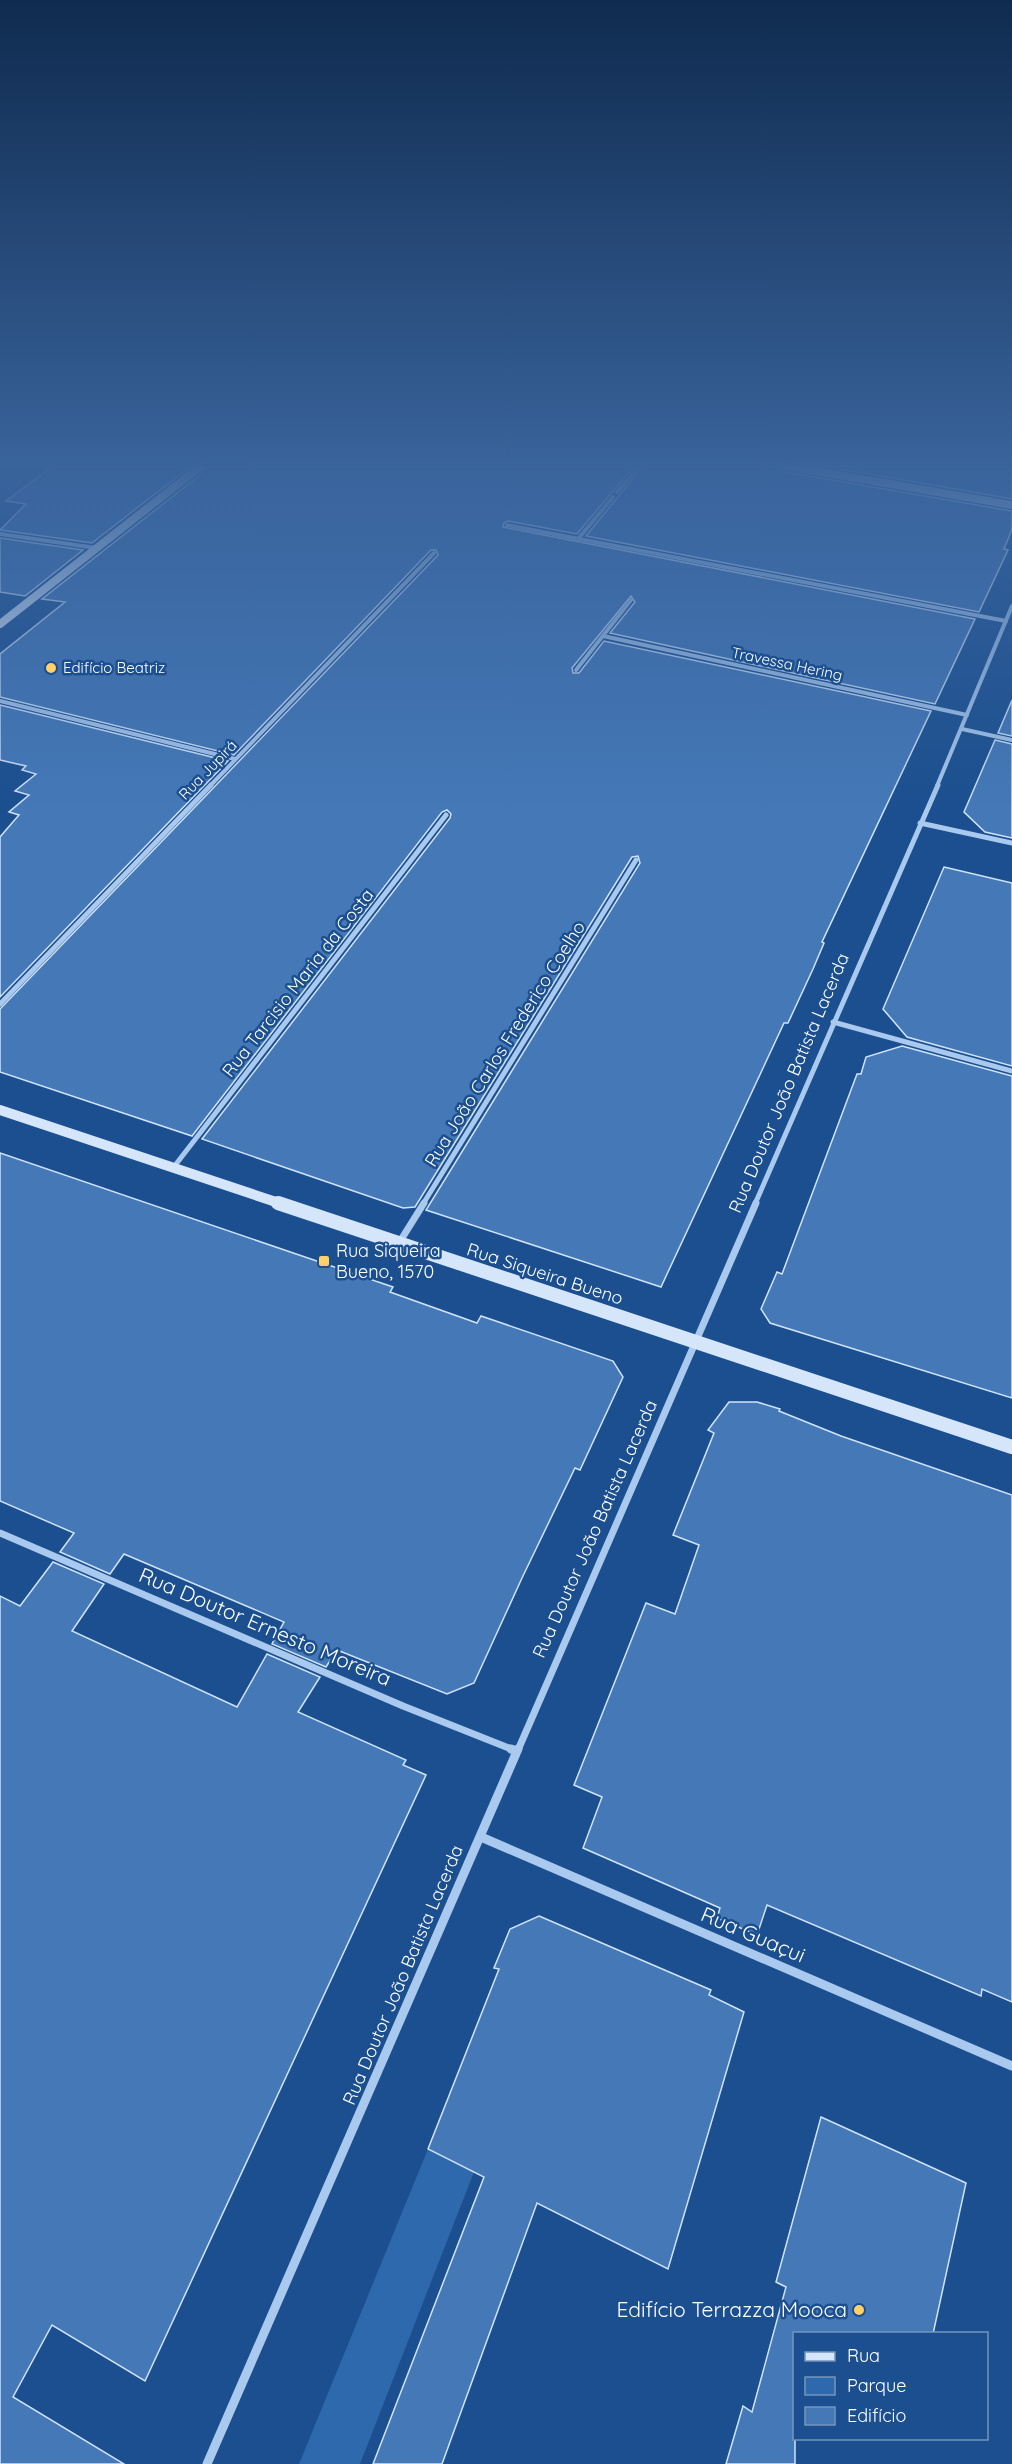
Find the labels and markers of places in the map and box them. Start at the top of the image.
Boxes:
place label: Edifício Beatriz [63,658,165,677]
marker: Edifício Beatriz [44,661,58,675]
place label: Rua Siqueira Bueno, 1570 [336,1239,441,1283]
marker: Rua Siqueira Bueno, 1570 [317,1254,331,1268]
place label: Edifício Terrazza Mooca [617,2296,847,2322]
marker: Edifício Terrazza Mooca [852,2303,866,2317]

